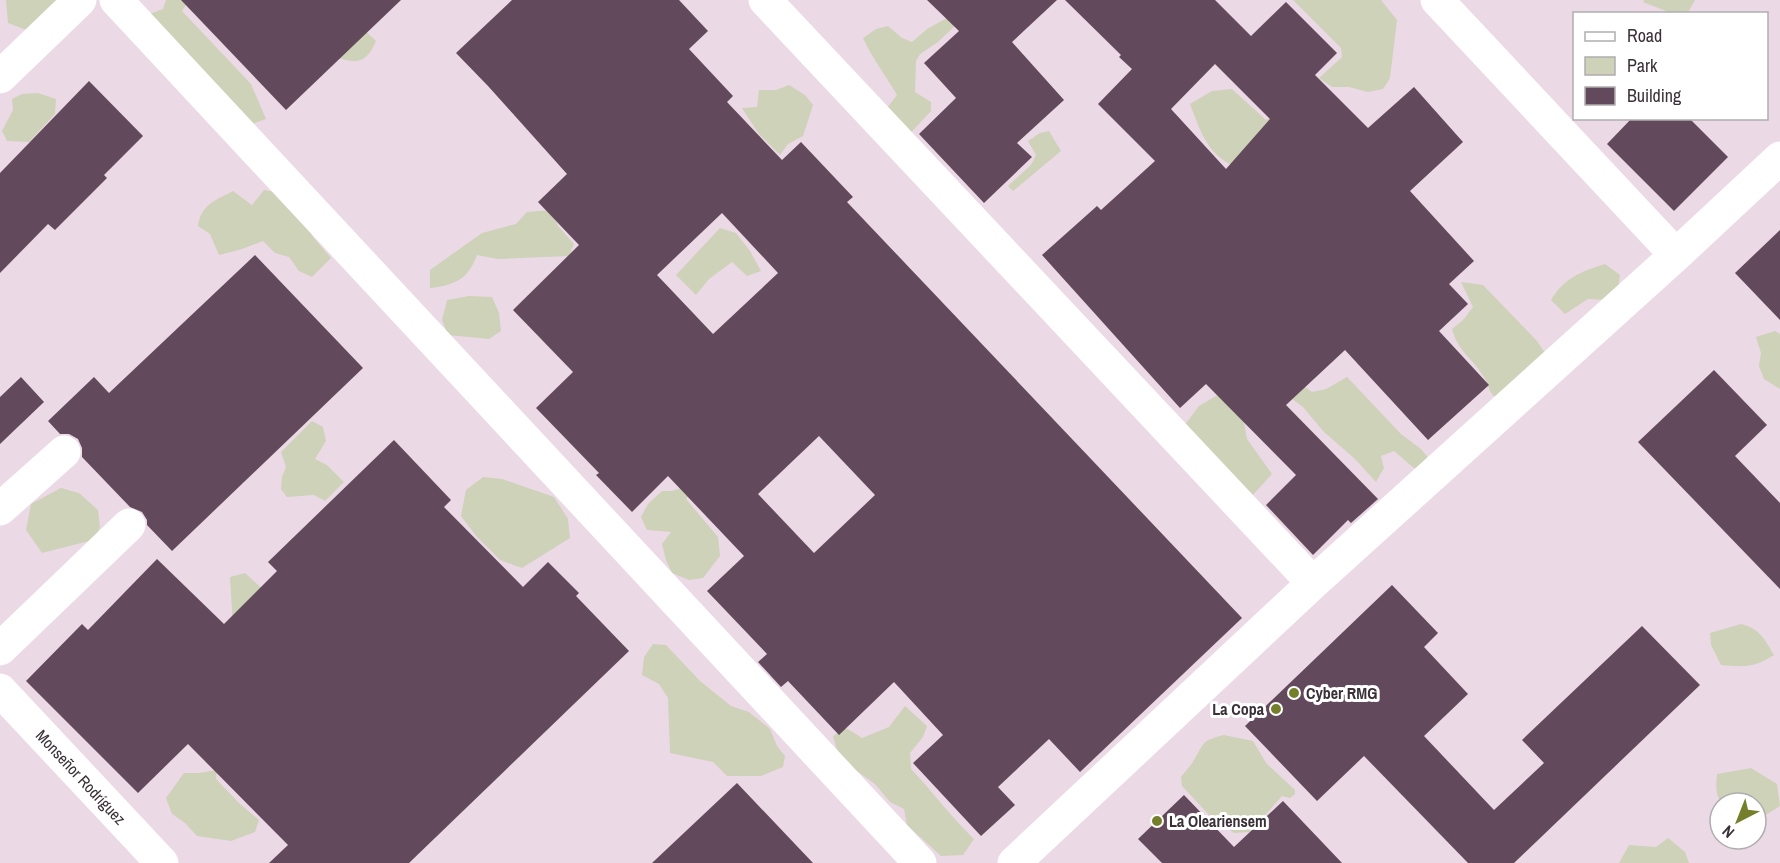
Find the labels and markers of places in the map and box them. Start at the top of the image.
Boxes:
place label: Cyber RMG [1306,682,1377,704]
marker: Cyber RMG [1287,686,1301,700]
place label: La Copa [1212,698,1265,720]
marker: La Copa [1269,702,1283,716]
place label: La Oleariensem [1169,810,1267,832]
marker: La Oleariensem [1150,814,1164,828]

